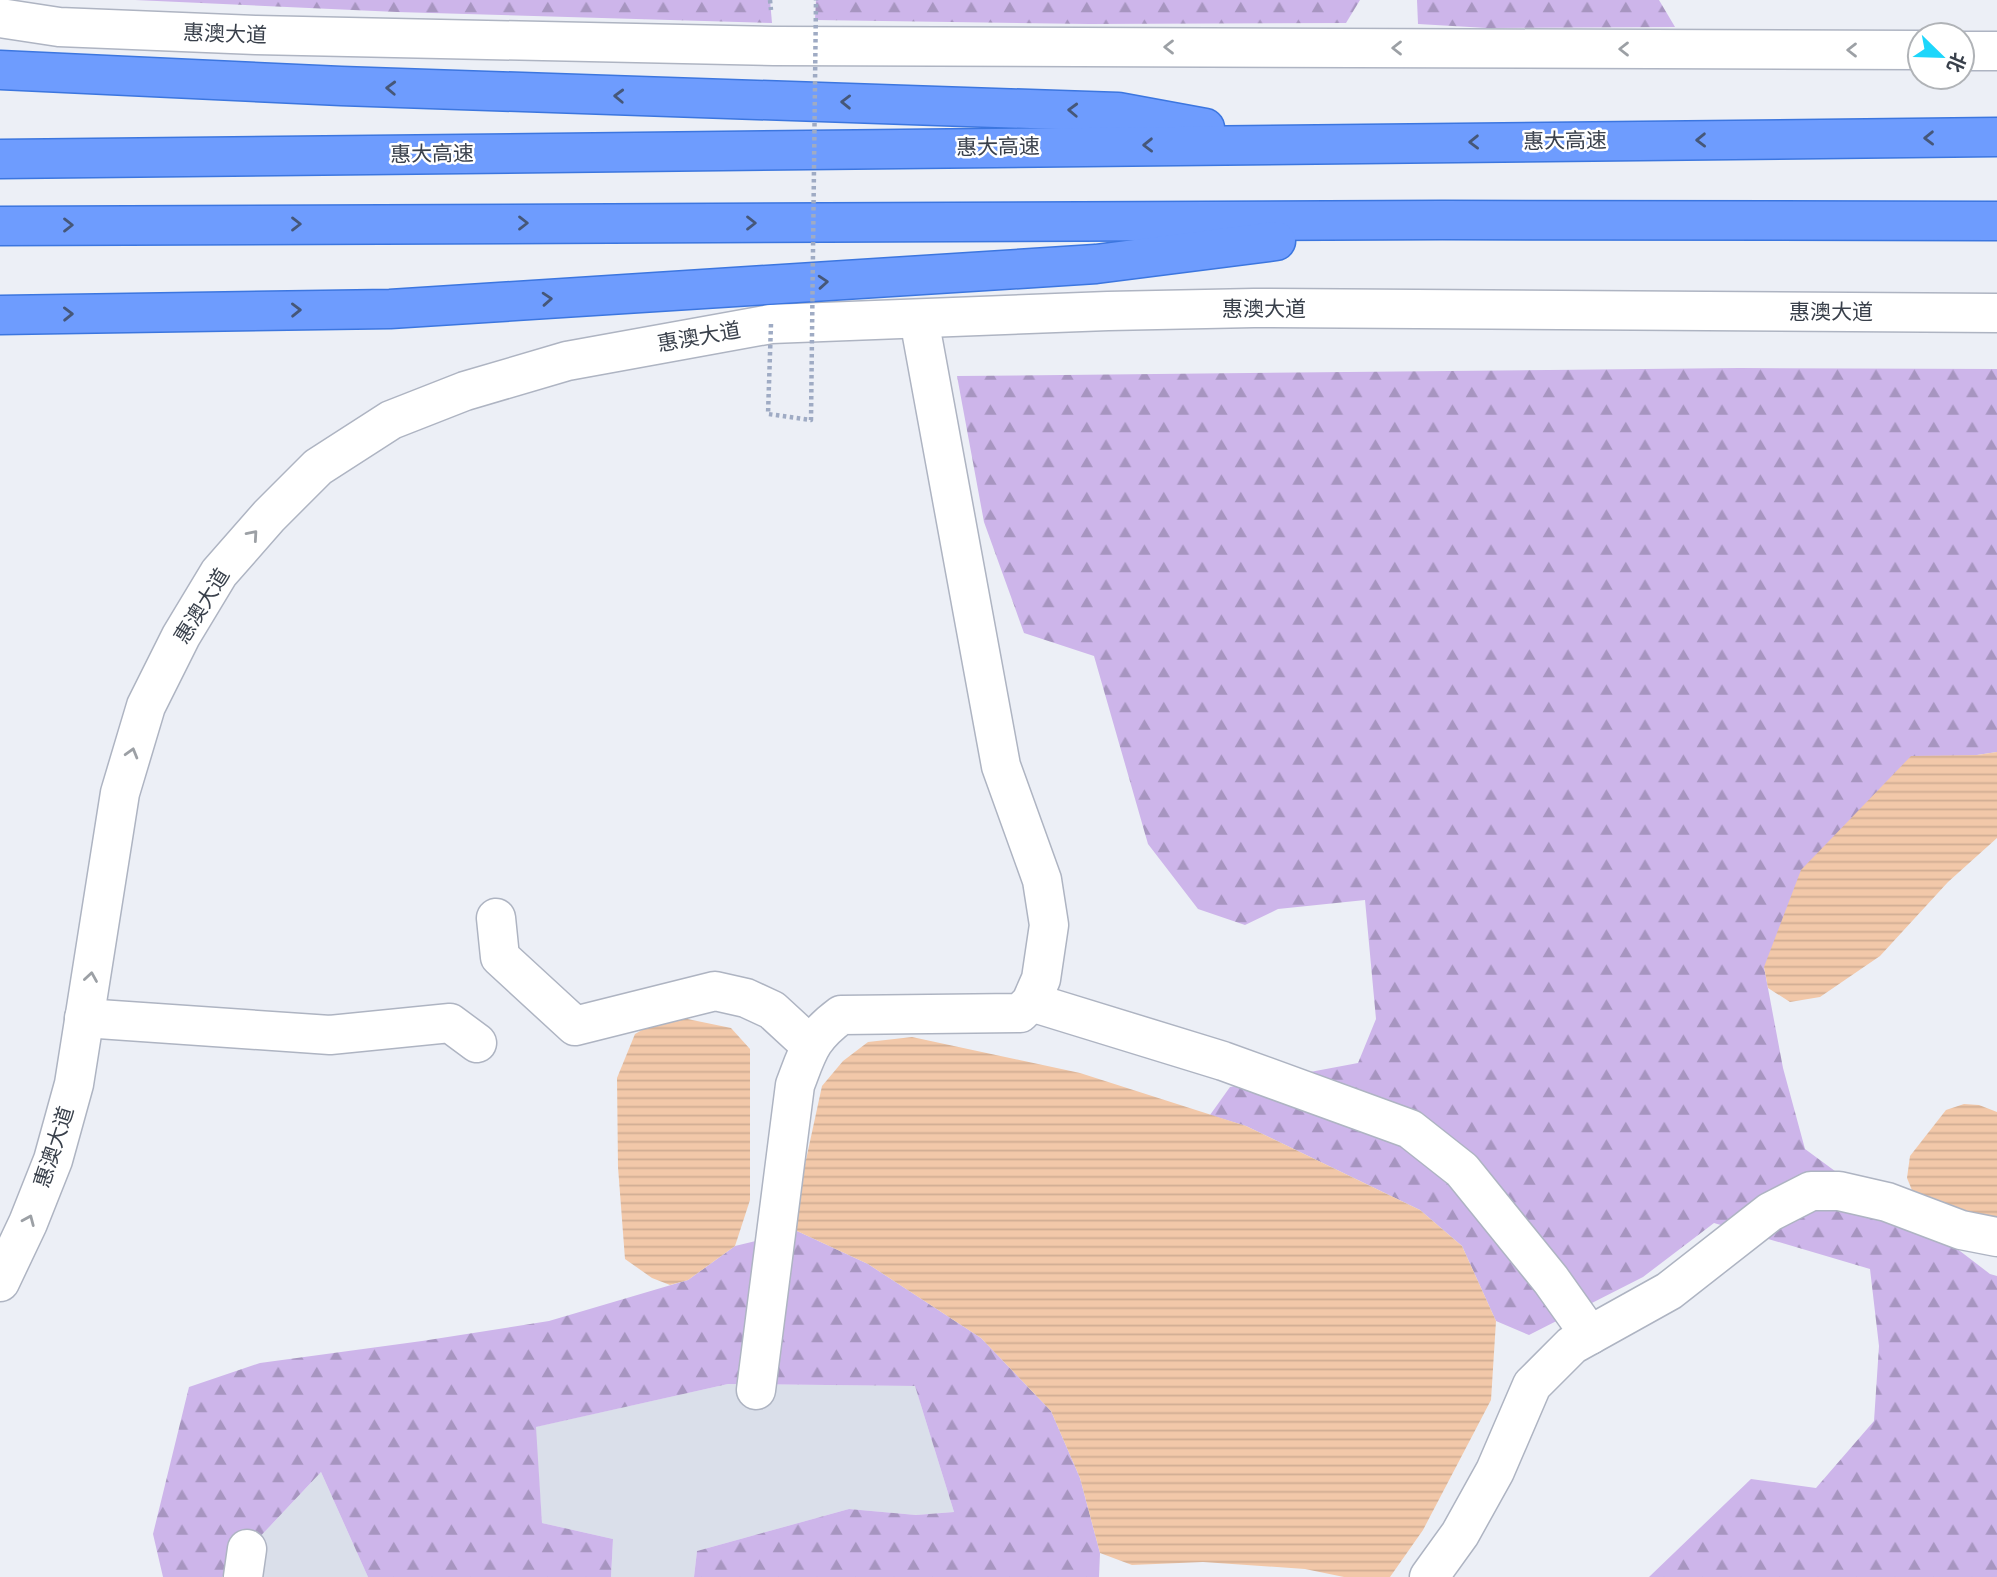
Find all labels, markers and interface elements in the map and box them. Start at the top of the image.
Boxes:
street label: 惠澳大道 [183,21,267,47]
north arrow [1906,21,1976,91]
one-way arrow [1164,39,1174,55]
one-way arrow [1391,40,1402,56]
one-way arrow [1619,41,1629,57]
one-way arrow [1846,42,1857,58]
text: 北 [1943,50,1970,76]
one-way arrow [386,80,397,95]
one-way arrow [613,88,624,103]
one-way arrow [840,94,851,110]
one-way arrow [1068,102,1078,118]
street label: 惠大高速 [1523,128,1607,154]
one-way arrow [1923,130,1934,146]
one-way arrow [1696,132,1706,148]
street label: 惠大高速 [956,134,1040,160]
one-way arrow [1468,134,1479,150]
one-way arrow [1143,137,1153,153]
street label: 惠大高速 [390,141,474,167]
one-way arrow [518,215,529,231]
one-way arrow [745,215,756,230]
one-way arrow [291,216,301,232]
one-way arrow [63,217,74,233]
one-way arrow [818,274,829,289]
one-way arrow [542,292,553,307]
street label: 惠澳大道 [1222,297,1306,321]
street label: 惠澳大道 [1789,300,1873,324]
one-way arrow [291,302,301,318]
one-way arrow [63,306,74,322]
street label: 惠澳大道 [656,318,742,356]
one-way arrow [245,530,257,543]
street label: 惠澳大道 [170,564,234,648]
one-way arrow [124,747,139,759]
one-way arrow [83,971,98,983]
street label: 惠澳大道 [30,1103,78,1191]
one-way arrow [21,1214,35,1227]

